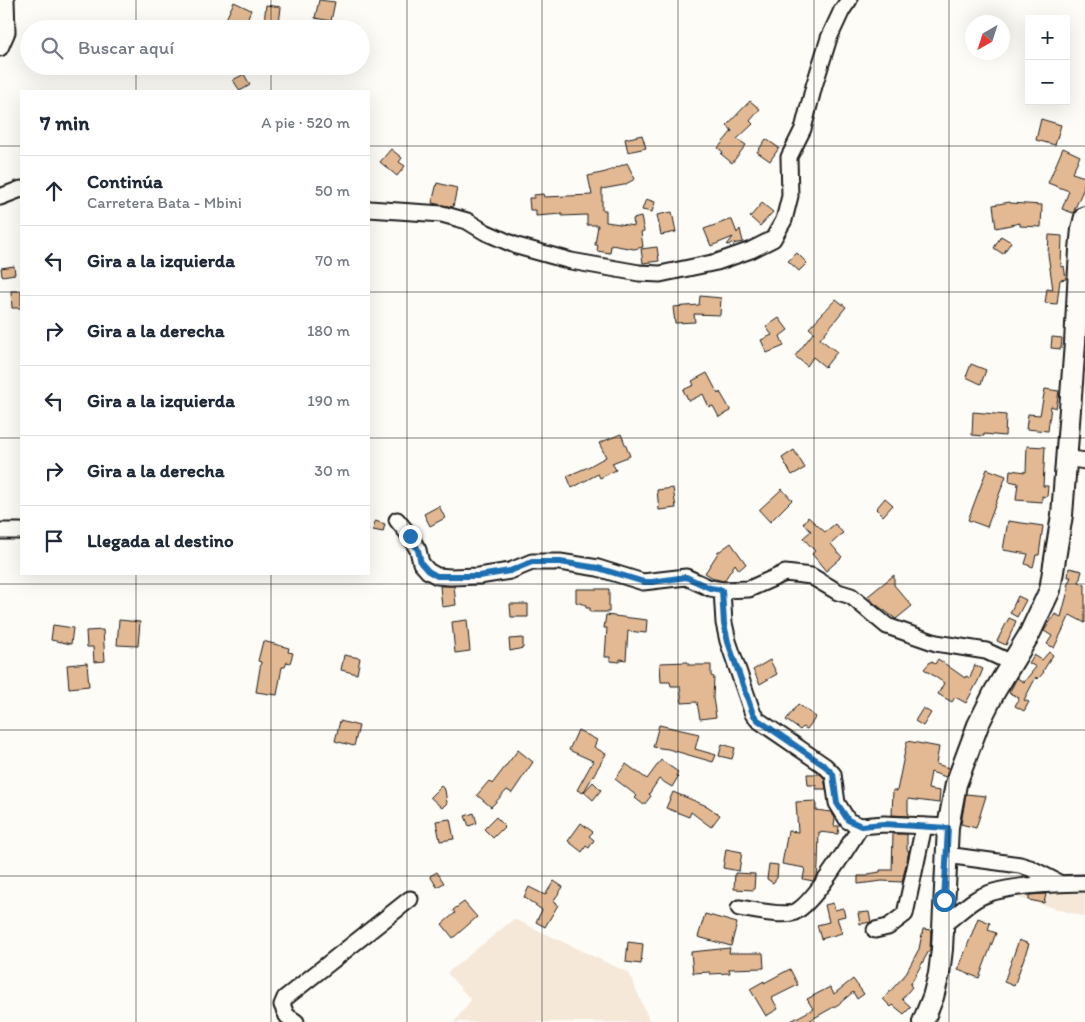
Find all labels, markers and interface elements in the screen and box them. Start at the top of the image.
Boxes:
north arrow [965,15,1010,60]
map controls [1025,15,1070,105]
button: + [1025,15,1070,60]
search box [20,20,370,75]
icon: search [38,34,66,62]
text: Buscar aquí [78,36,174,59]
button: − [1025,60,1070,105]
text: 7 min [40,110,89,135]
text: A pie · 520 m [261,113,350,132]
text: Continúa [87,170,163,193]
icon: ahead [40,177,68,205]
text: 50 m [315,181,350,200]
text: Carretera Bata - Mbini [87,193,242,212]
icon: left [40,247,68,275]
text: Gira a la izquierda [87,249,235,272]
text: 70 m [315,251,350,270]
icon: right [40,317,68,345]
text: Gira a la derecha [87,319,225,342]
text: 180 m [307,321,350,340]
icon: left [40,387,68,415]
text: Gira a la izquierda [87,389,235,412]
text: 190 m [307,391,350,410]
icon: right [40,457,68,485]
text: Gira a la derecha [87,459,225,482]
text: 30 m [314,461,350,480]
route end [399,525,422,548]
icon: arrive [40,527,68,555]
text: Llegada al destino [87,529,234,552]
route start [933,889,956,912]

